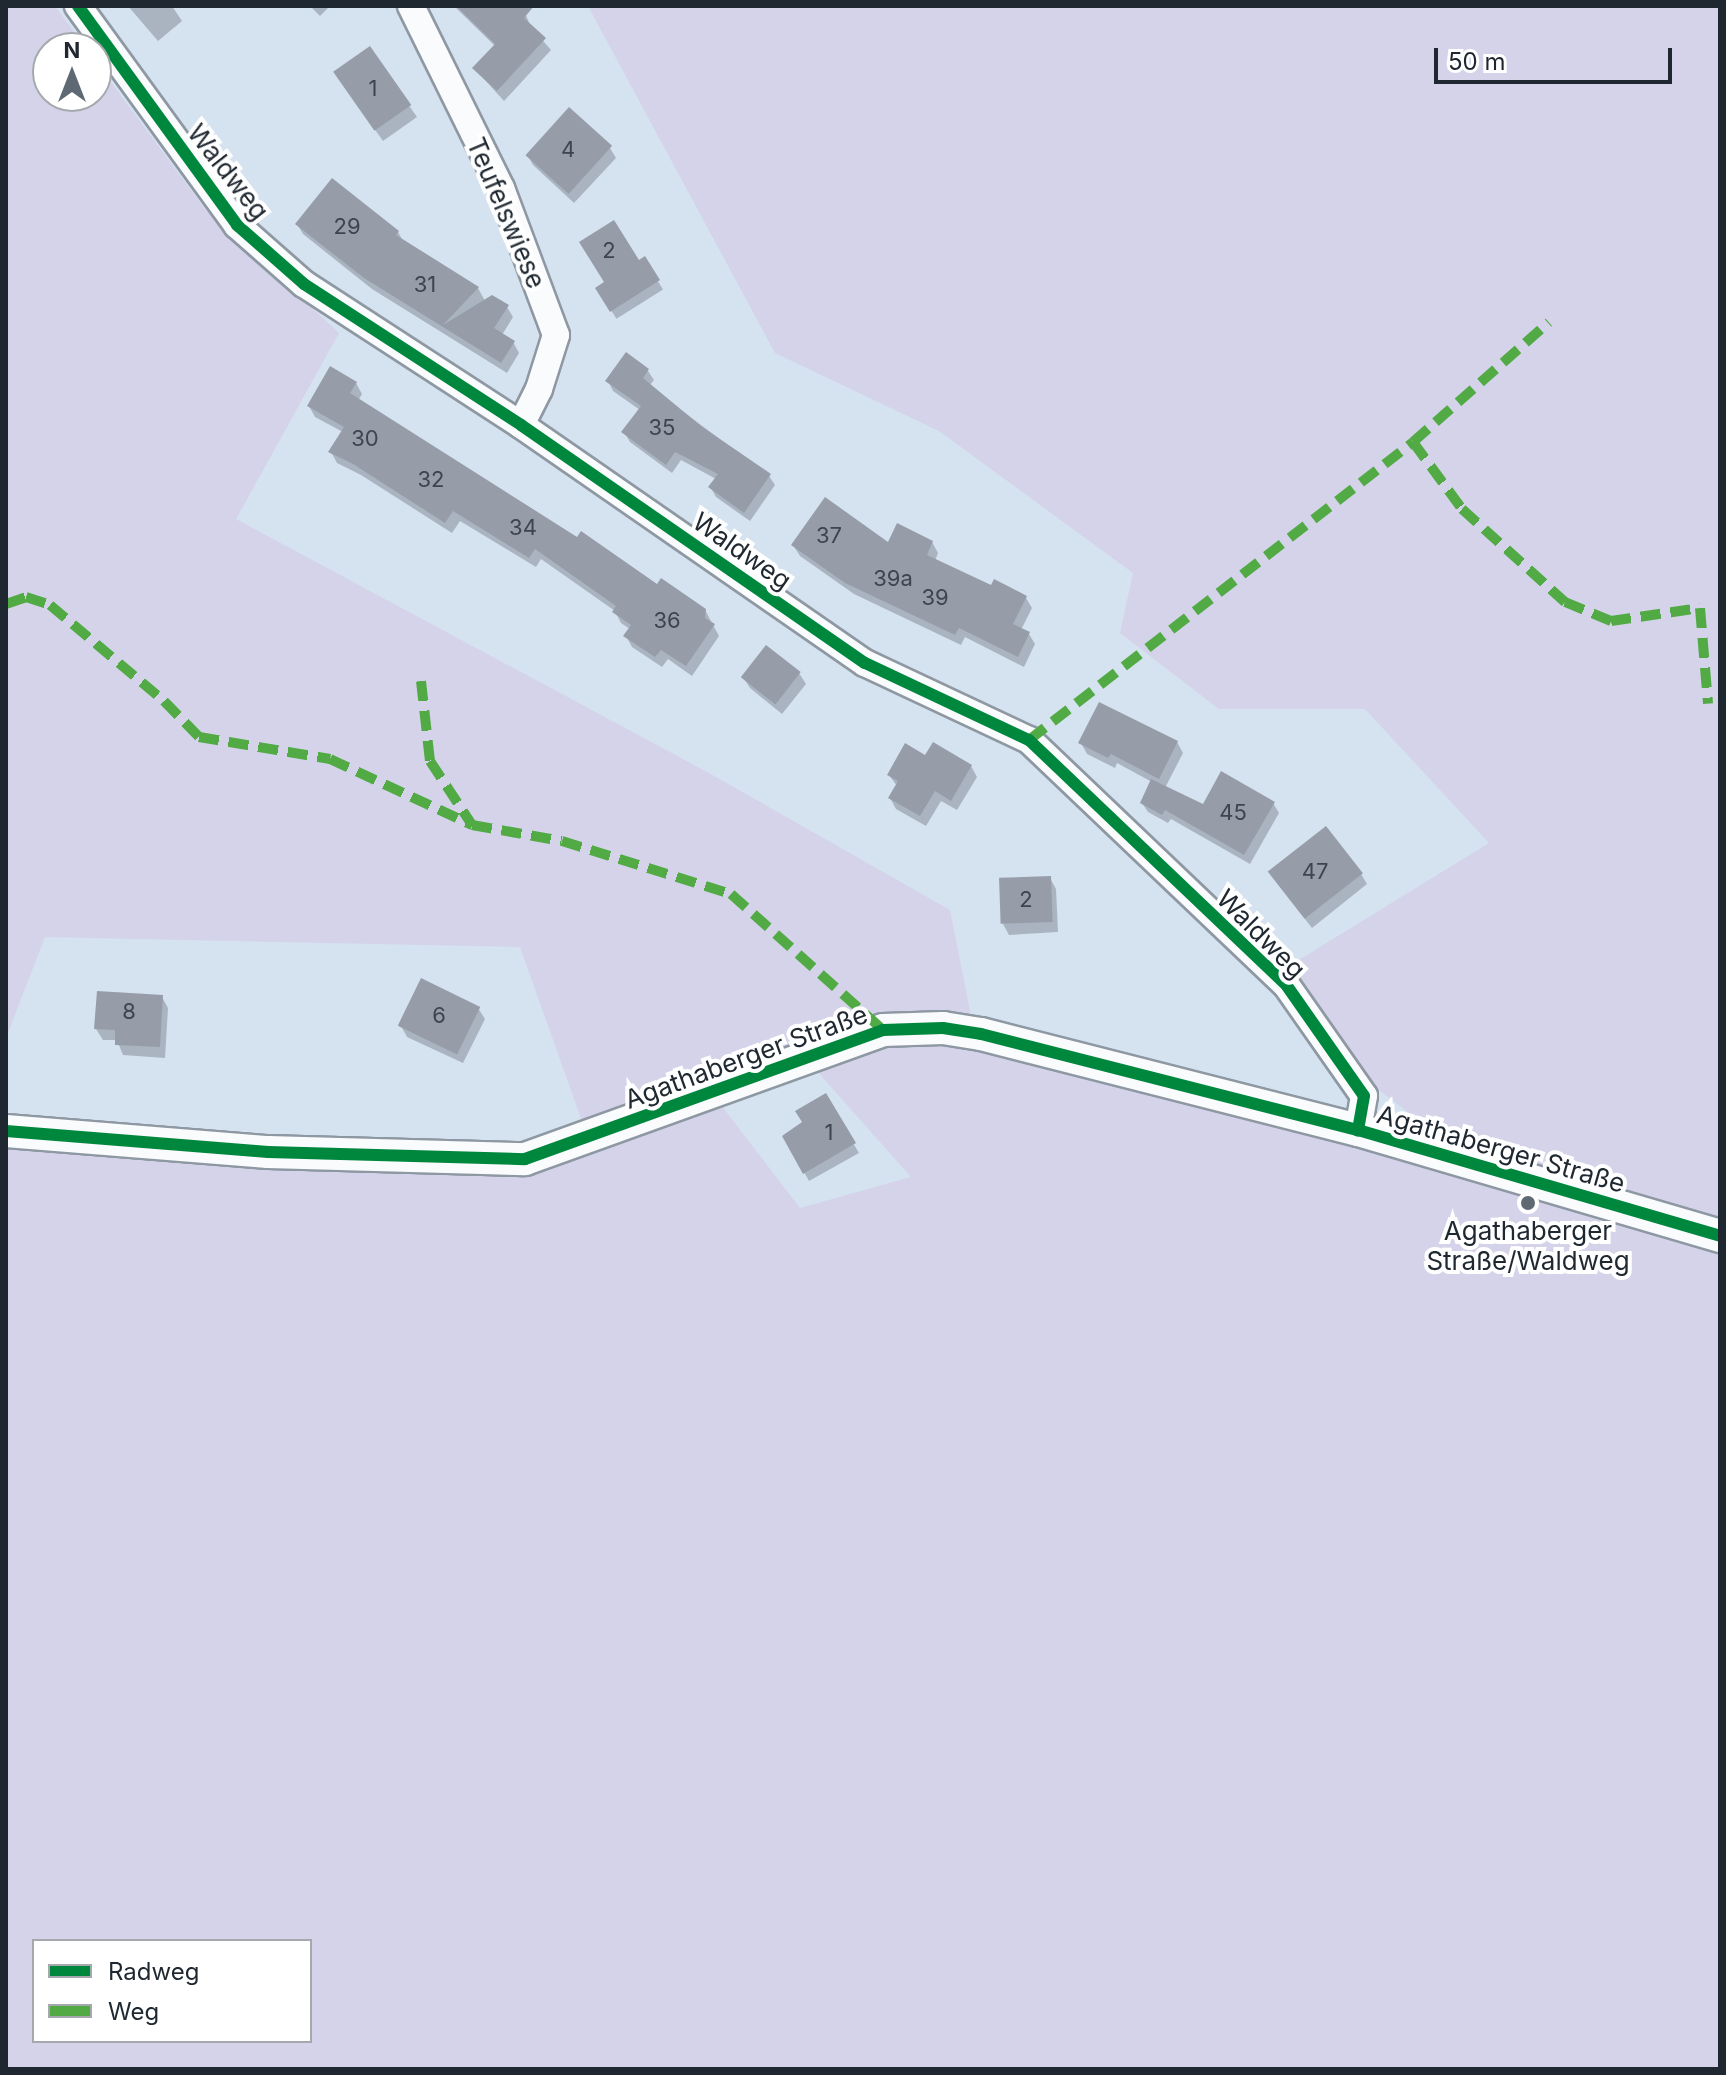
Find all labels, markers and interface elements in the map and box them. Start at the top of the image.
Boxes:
north arrow [32,32,112,112]
scale bar [1438,32,1676,82]
text: N [64,37,80,63]
text: 50 m [1448,47,1506,76]
house number: 1 [369,76,377,102]
street label: Waldweg [181,118,275,226]
street label: Teufelswiese [460,133,552,293]
house number: 4 [561,137,575,163]
house number: 29 [333,214,361,240]
house number: 2 [602,238,616,264]
house number: 31 [414,272,436,298]
house number: 35 [649,415,675,441]
house number: 30 [351,426,379,452]
house number: 32 [417,467,445,493]
street label: Waldweg [687,506,797,596]
house number: 34 [509,515,537,541]
house number: 37 [816,523,842,549]
house number: 39a [873,566,913,592]
house number: 39 [921,585,949,611]
house number: 36 [653,608,681,634]
house number: 45 [1219,800,1247,826]
house number: 47 [1302,859,1328,885]
street label: Waldweg [1210,883,1312,985]
house number: 2 [1019,887,1033,913]
house number: 8 [122,999,136,1025]
street label: Agathaberger Straße [620,999,872,1115]
house number: 6 [432,1003,446,1029]
street label: Agathaberger Straße [1373,1099,1629,1199]
house number: 1 [825,1120,833,1146]
marker: Agathaberger Straße/Waldweg [1519,1194,1537,1212]
place label: Agathaberger Straße/Waldweg [1426,1215,1630,1276]
legend [32,1939,312,2043]
text: Radweg [108,1957,199,1986]
text: Weg [108,1997,159,2026]

